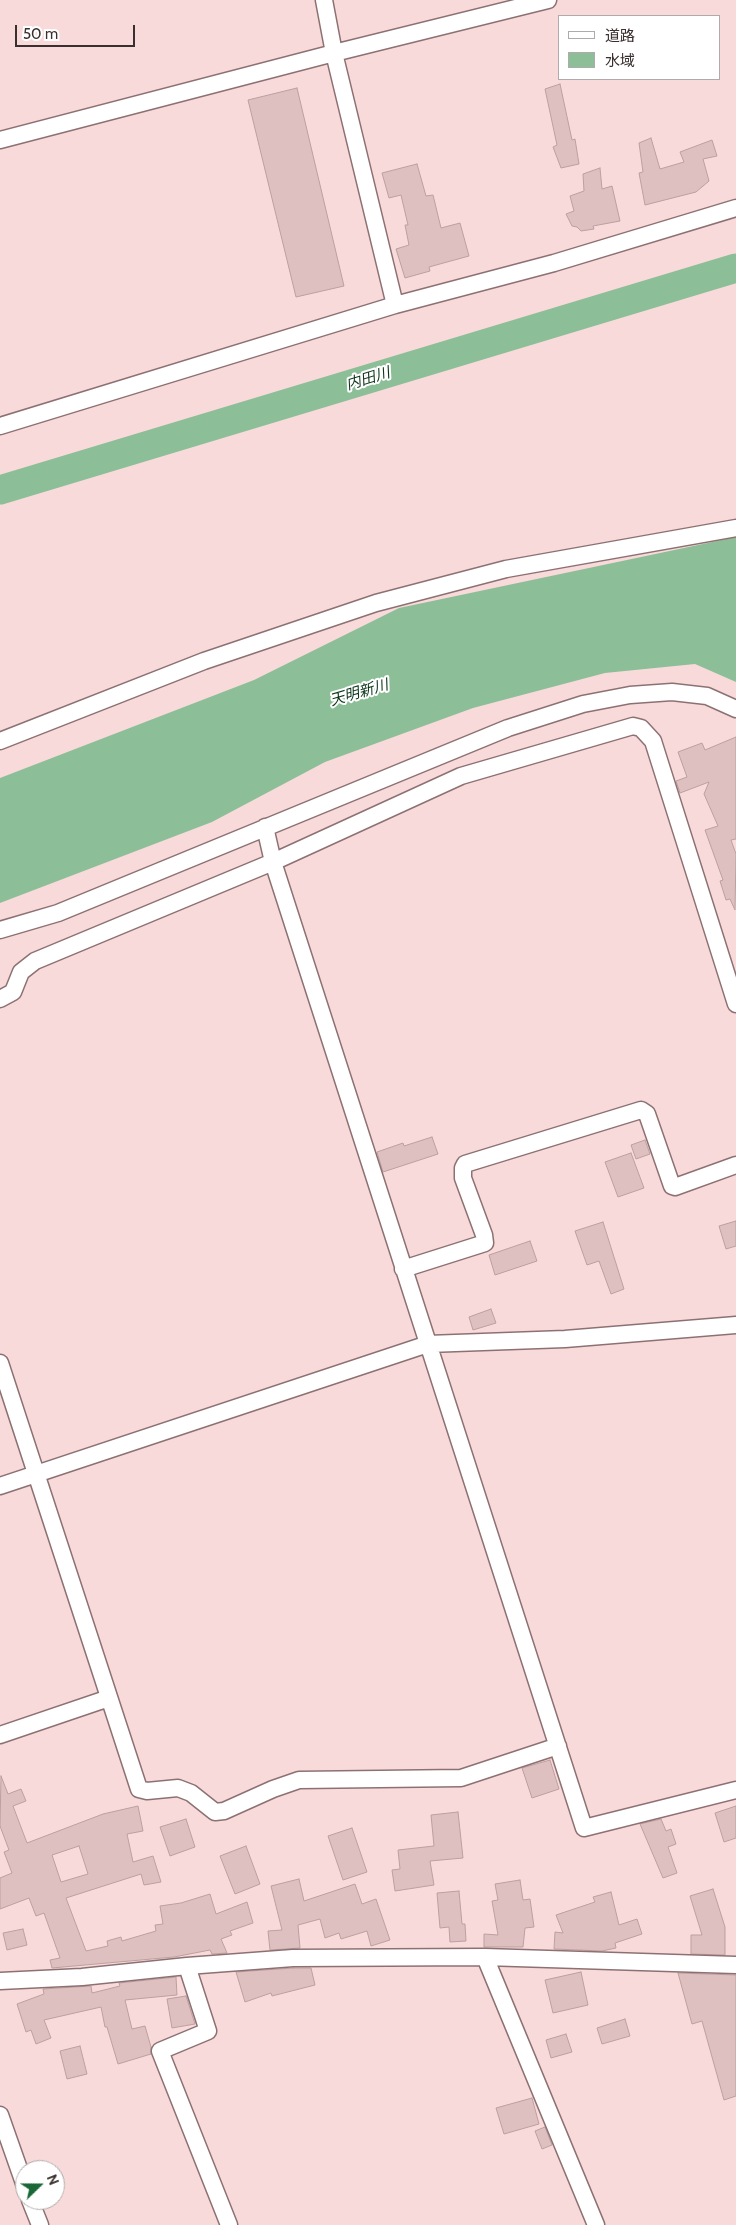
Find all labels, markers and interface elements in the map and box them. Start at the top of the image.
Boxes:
scale bar [18,15,138,47]
legend [558,15,721,80]
text: 50 m [23,25,58,43]
text: 道路 [605,27,635,45]
text: 水域 [605,52,635,70]
water label: 内田川 [344,364,392,394]
water label: 天明新川 [328,676,390,710]
north arrow [15,2160,65,2210]
text: N [43,2172,63,2188]

